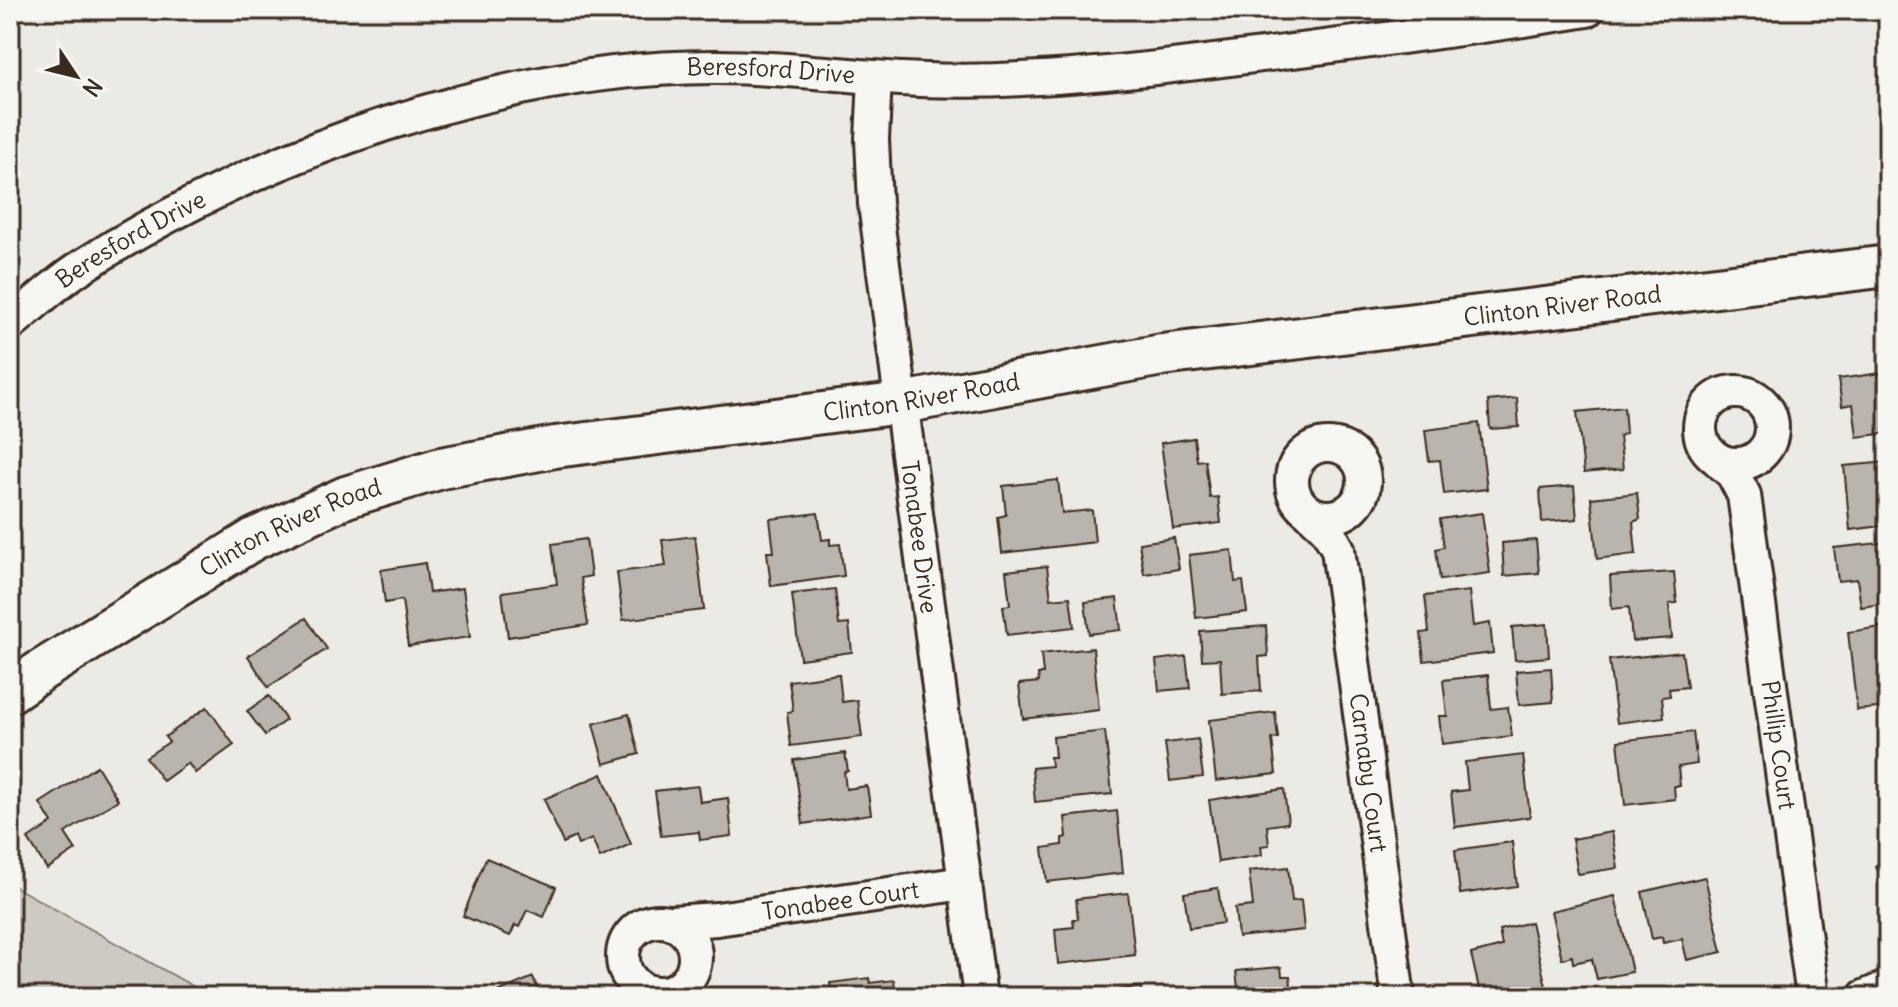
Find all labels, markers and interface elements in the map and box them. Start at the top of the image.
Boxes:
north arrow [36,36,116,116]
street label: Beresford Drive [686,51,856,89]
text: N [77,73,108,102]
street label: Beresford Drive [49,183,210,294]
street label: Clinton River Road [1462,278,1663,332]
street label: Clinton River Road [821,366,1022,427]
street label: Tonabee Drive [895,459,945,615]
street label: Clinton River Road [193,471,385,583]
street label: Phillip Court [1756,678,1803,811]
street label: Carnaby Court [1343,691,1394,854]
street label: Tonabee Court [760,874,921,926]

